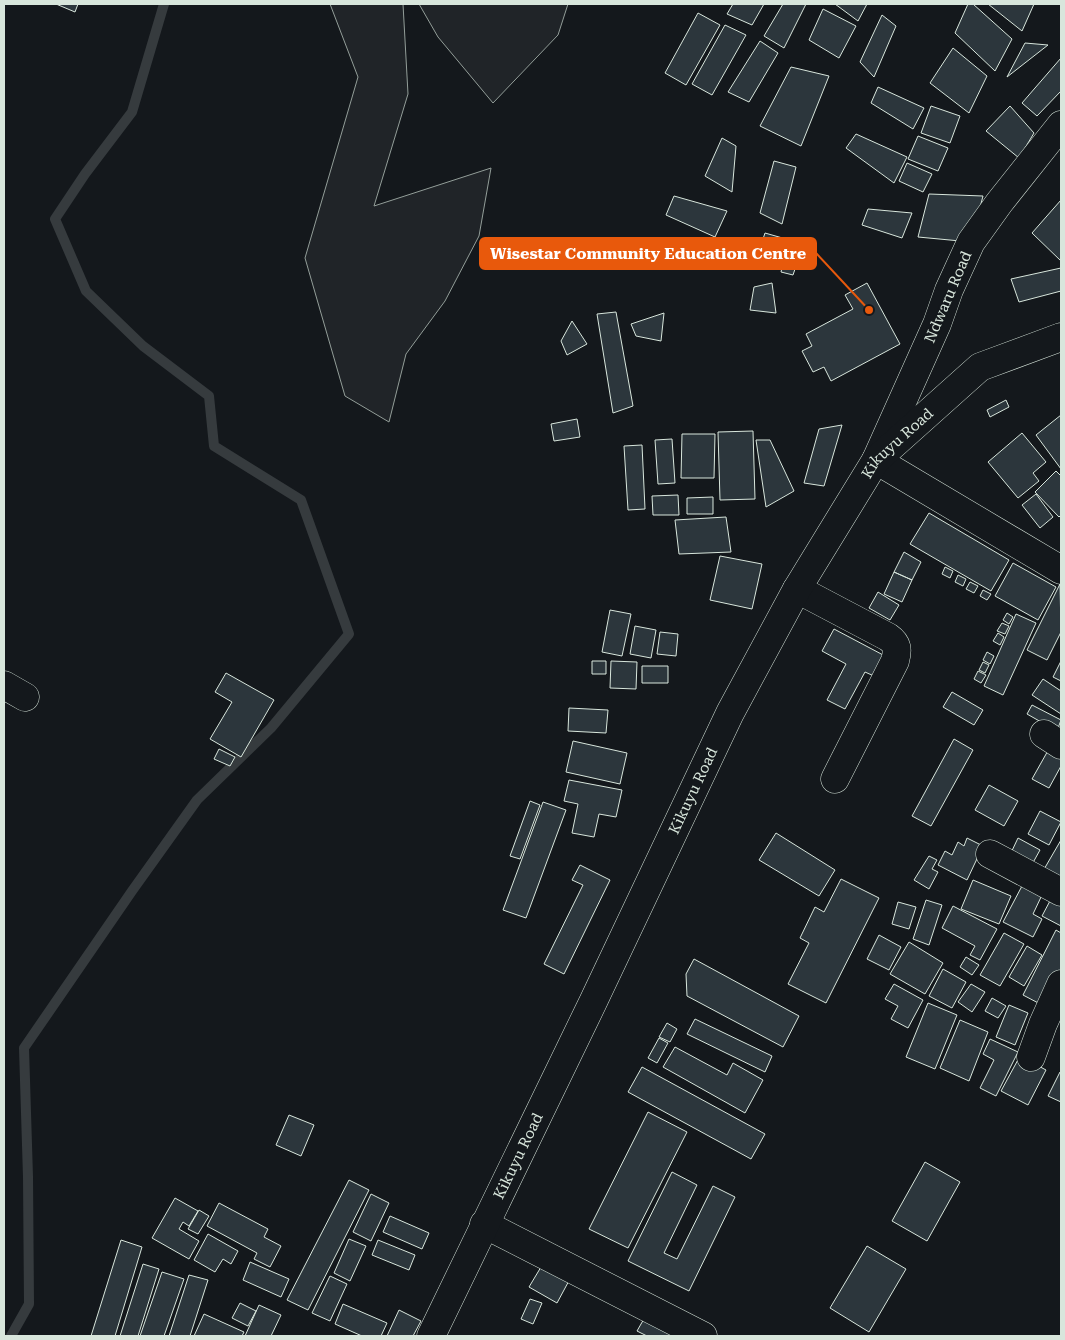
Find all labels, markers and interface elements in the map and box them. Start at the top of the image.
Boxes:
callout: Wisestar Community Education Centre [480,238,816,269]
text: Wisestar Community Education Centre [490,244,806,263]
street label: Ndwaru Road [921,248,976,346]
street label: Kikuyu Road [858,404,937,482]
street label: Kikuyu Road [665,744,721,837]
street label: Kikuyu Road [490,1110,547,1202]

